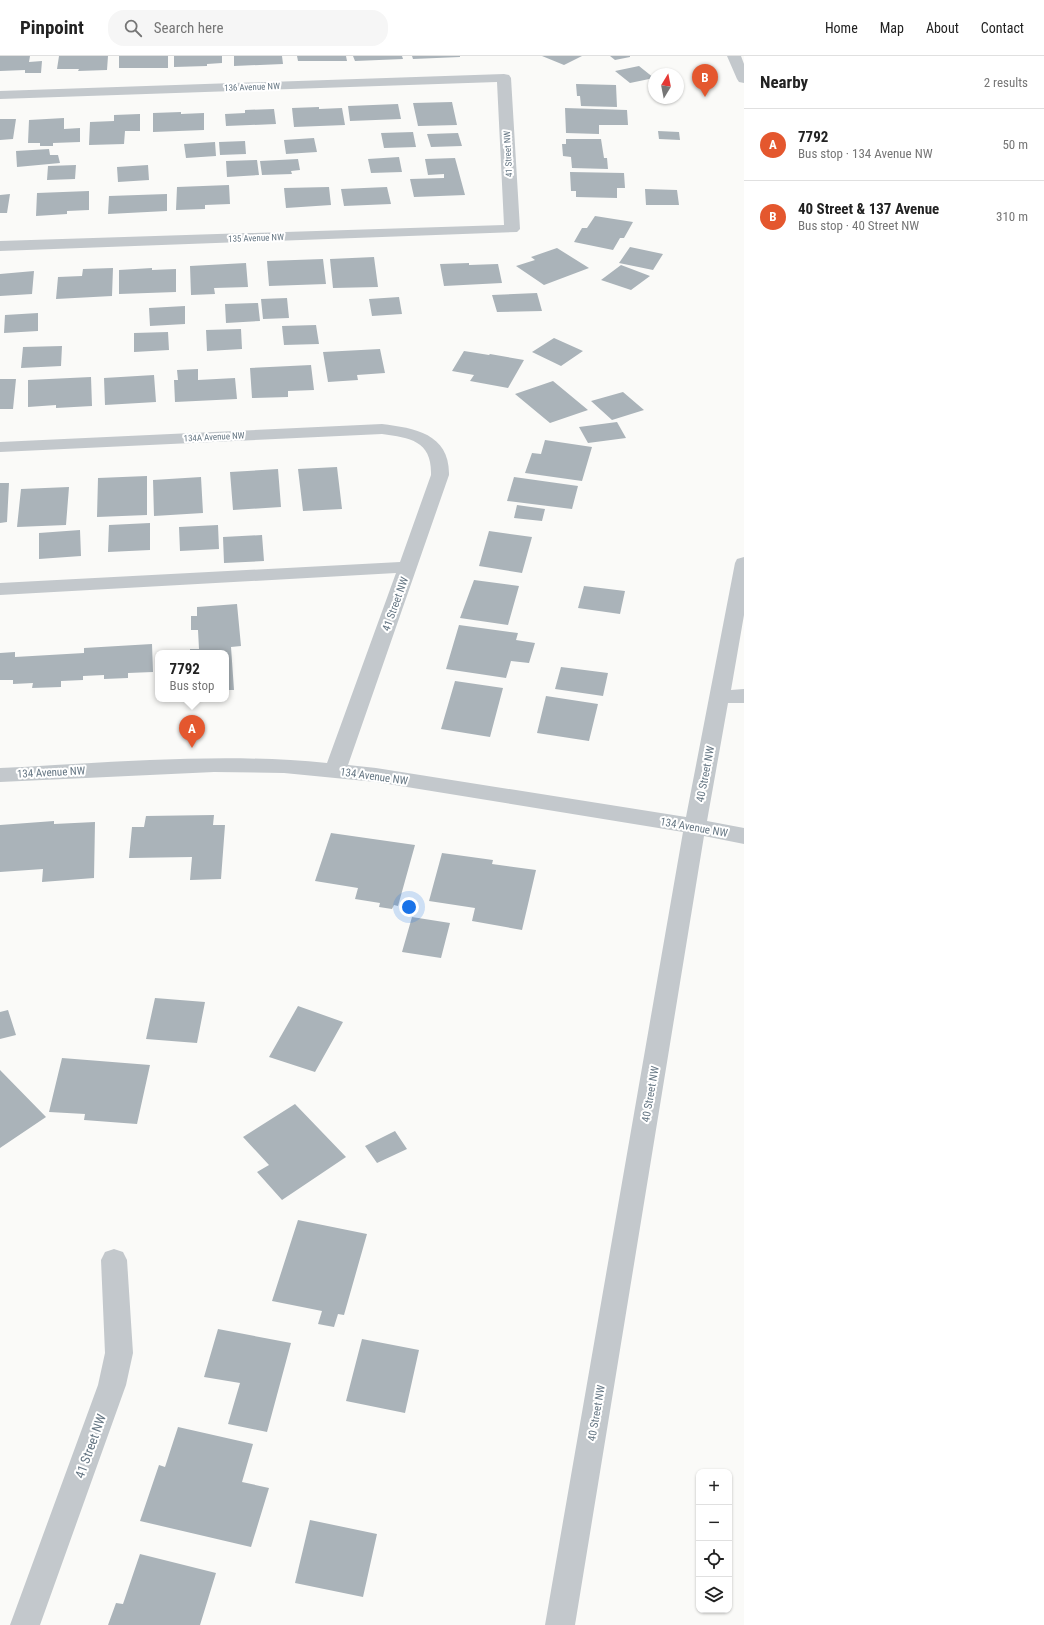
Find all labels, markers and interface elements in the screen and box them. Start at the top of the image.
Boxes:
search box [108,10,388,46]
text: Pinpoint [20,16,84,39]
icon: search [122,17,144,39]
text: Search here [154,19,224,37]
text: Home [825,20,858,36]
text: Map [880,20,904,36]
text: About [926,20,959,36]
text: Contact [981,20,1024,36]
pin: B [692,64,718,97]
north arrow [648,68,684,104]
text: Nearby [760,72,808,92]
text: 2 results [984,75,1028,90]
street label: 136 Avenue NW [224,81,280,93]
text: 7792 [798,128,828,146]
street label: 41 Street NW [502,130,514,178]
text: A [769,137,777,152]
text: 50 m [1002,137,1028,152]
text: Bus stop · 134 Avenue NW [798,146,933,161]
text: 40 Street & 137 Avenue [798,200,939,218]
text: B [769,209,777,224]
text: 310 m [996,209,1028,224]
text: Bus stop · 40 Street NW [798,218,919,233]
street label: 135 Avenue NW [228,232,284,244]
street label: 134A Avenue NW [183,430,245,444]
street label: 41 Street NW [380,575,412,633]
popup [155,650,229,702]
text: 7792 [170,660,200,678]
text: Bus stop [170,678,214,693]
pin: A [179,715,205,748]
street label: 40 Street NW [694,744,717,803]
street label: 134 Avenue NW [17,764,86,781]
street label: 134 Avenue NW [339,765,409,788]
street label: 134 Avenue NW [659,815,729,840]
your location [399,897,419,917]
street label: 40 Street NW [639,1064,662,1123]
street label: 40 Street NW [585,1383,608,1442]
street label: 41 Street NW [72,1412,109,1480]
map controls [696,1469,732,1613]
button: + [696,1469,732,1505]
button: − [696,1505,732,1541]
button: locate [696,1541,732,1577]
button: layers [696,1577,732,1613]

